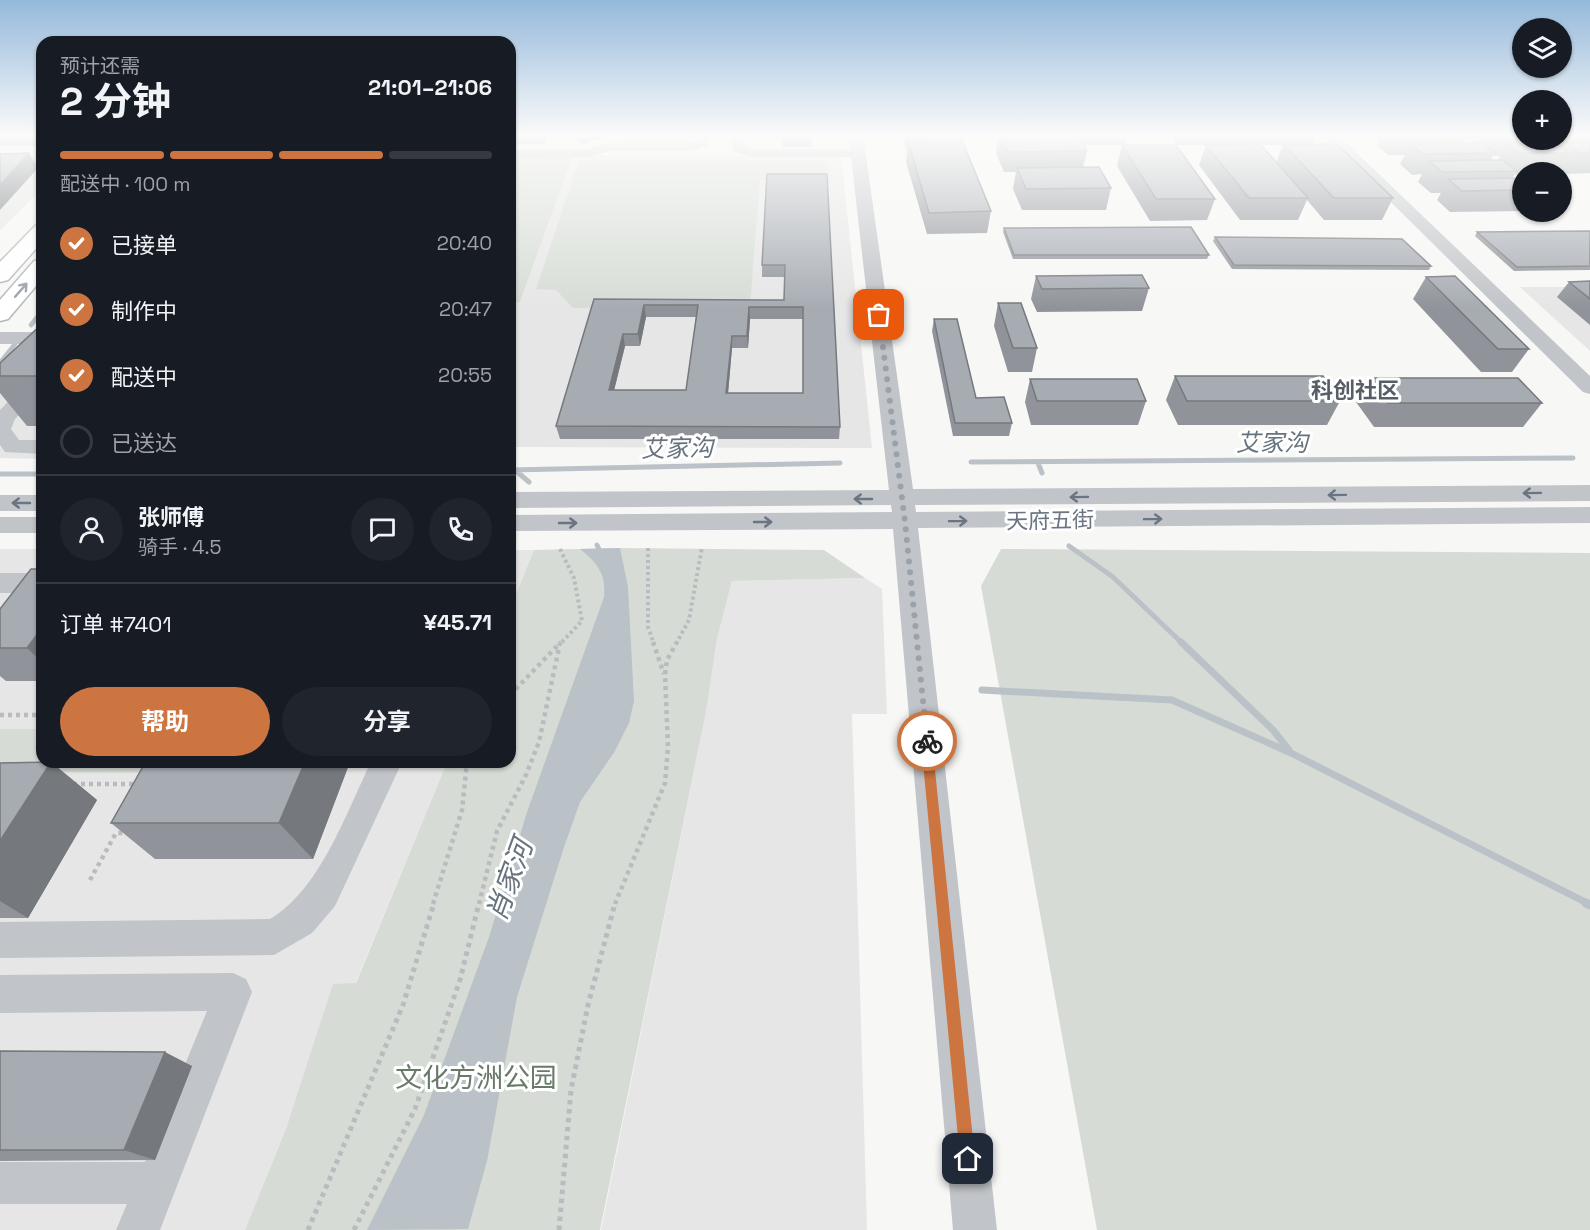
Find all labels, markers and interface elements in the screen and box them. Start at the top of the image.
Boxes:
map controls [1512,18,1572,222]
button: layers [1512,18,1572,78]
text: 预计还需 [60,53,140,79]
text: 21:01–21:06 [368,73,492,101]
text: 2 分钟 [60,77,171,126]
button: + [1512,90,1572,150]
button: − [1512,162,1572,222]
text: 配送中 · 100 m [60,171,190,197]
icon: check [60,227,93,260]
text: 20:40 [437,230,492,256]
text: 已接单 [111,231,177,259]
one-way arrow [14,283,28,298]
pin [853,289,904,340]
icon: check [60,293,93,326]
text: 20:47 [439,296,492,322]
text: 制作中 [111,297,177,325]
icon: bag [862,298,895,331]
icon: check [60,359,93,392]
text: 20:55 [438,362,492,388]
text: 配送中 [111,363,177,391]
district label: 科创社区 [1311,376,1399,404]
water label: 艾家沟 [1236,427,1311,458]
text: 已送达 [111,429,177,457]
water label: 艾家沟 [641,432,716,464]
one-way arrow [1522,487,1542,499]
one-way arrow [1327,489,1347,501]
one-way arrow [1069,491,1089,503]
one-way arrow [853,493,873,505]
one-way arrow [12,497,31,509]
button: person [60,498,123,561]
button: chat [351,498,414,561]
button: phone [429,498,492,561]
text: 张师傅 [138,503,204,531]
street label: 天府五街 [1006,505,1094,535]
one-way arrow [1143,513,1163,525]
one-way arrow [948,515,968,527]
one-way arrow [753,516,773,528]
one-way arrow [558,517,578,529]
text: 骑手 · 4.5 [138,534,222,560]
text: ¥45.71 [423,608,492,636]
text: 订单 #7401 [60,610,172,638]
button: 帮助 [60,687,270,756]
button: 分享 [282,687,492,756]
courier [897,711,957,771]
icon: bike [911,725,944,758]
water label: 肖家河 [478,830,542,926]
park label: 文化方洲公园 [395,1060,557,1095]
pin [942,1133,993,1184]
icon: home [951,1142,984,1175]

